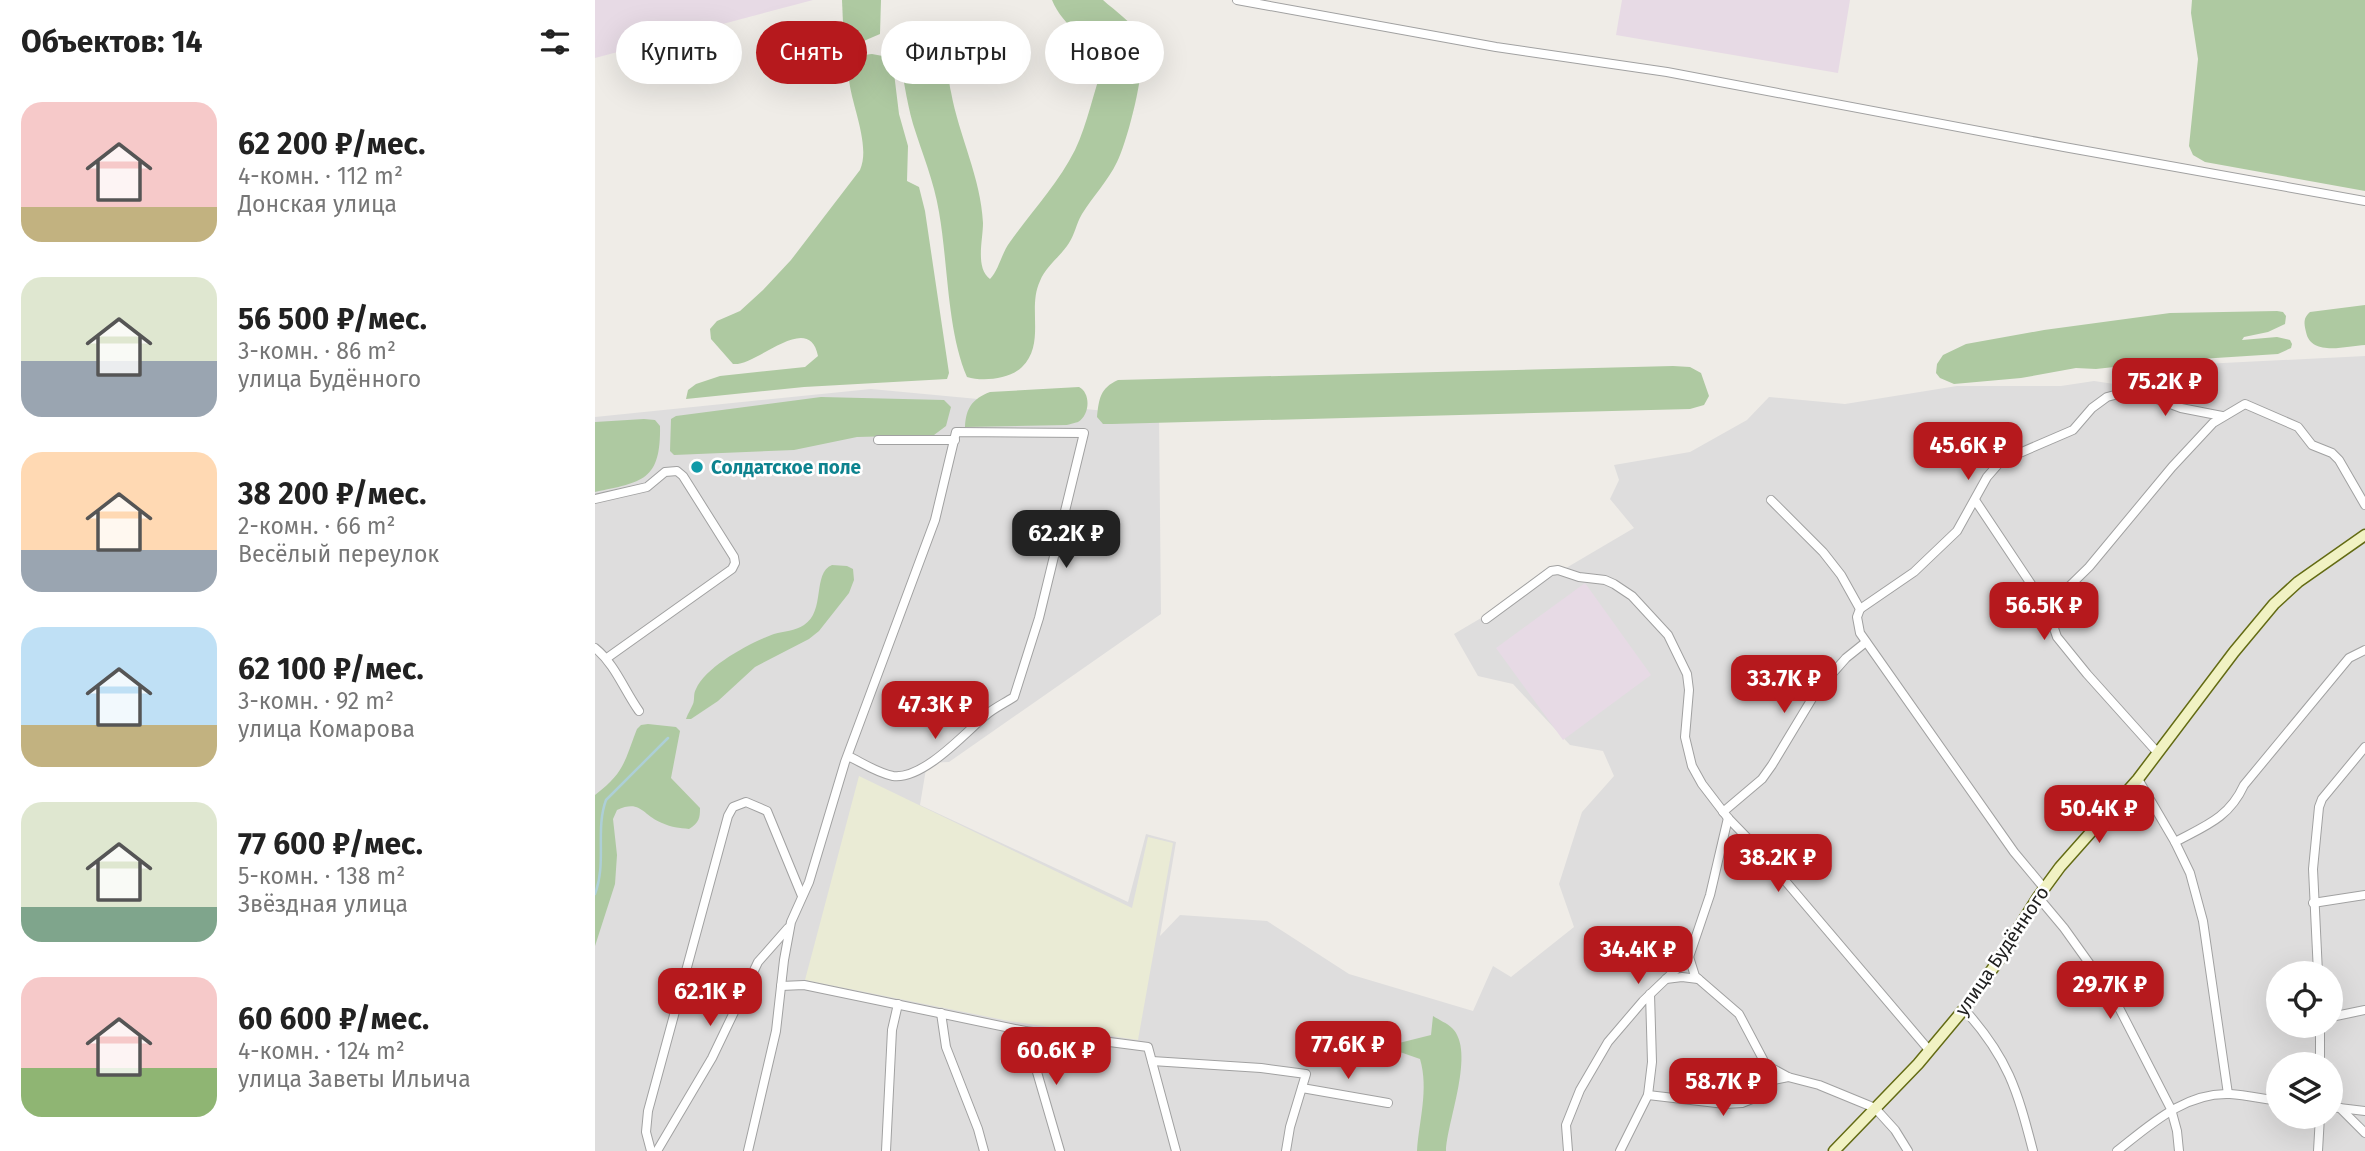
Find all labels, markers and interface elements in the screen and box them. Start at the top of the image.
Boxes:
chip: Купить [616,21,742,84]
chip: Снять [756,21,867,84]
chip: Фильтры [881,21,1031,84]
chip: Новое [1045,21,1164,84]
icon: filters [536,23,574,61]
text: Объектов: 14 [21,24,203,60]
text: 62 200 ₽/мес. [238,126,425,162]
icon: home [77,130,161,214]
text: 4-комн. · 112 m² [238,162,403,190]
text: Донская улица [238,190,397,218]
text: 56 500 ₽/мес. [238,301,427,337]
icon: home [77,305,161,389]
text: 3-комн. · 86 m² [238,337,396,365]
pin: 75.2K ₽ [2100,358,2230,418]
text: улица Будённого [238,365,421,393]
text: 75.2K ₽ [2128,367,2202,395]
pin: 45.6K ₽ [1903,422,2033,482]
text: 45.6K ₽ [1929,431,2007,459]
place label: Солдатское поле [711,456,861,479]
marker: Солдатское поле [689,459,705,475]
text: 38 200 ₽/мес. [238,476,426,512]
icon: home [77,480,161,564]
pin: 62.2K ₽ [1001,510,1131,570]
text: 2-комн. · 66 m² [238,512,396,540]
text: 62.2K ₽ [1028,519,1104,547]
text: Весёлый переулок [238,540,439,568]
pin: 56.5K ₽ [1979,582,2109,642]
text: 56.5K ₽ [2005,591,2083,619]
text: 62 100 ₽/мес. [238,651,424,687]
icon: home [77,655,161,739]
pin: 33.7K ₽ [1719,656,1849,715]
text: 33.7K ₽ [1747,664,1821,692]
pin: 47.3K ₽ [870,682,1000,741]
text: 3-комн. · 92 m² [238,687,394,715]
text: 47.3K ₽ [898,690,972,718]
text: улица Комарова [238,715,415,743]
pin: 50.4K ₽ [2034,786,2164,845]
text: 50.4K ₽ [2060,794,2138,822]
text: 77 600 ₽/мес. [238,826,423,862]
icon: home [77,830,161,914]
pin: 38.2K ₽ [1713,834,1843,894]
text: 38.2K ₽ [1740,843,1816,871]
text: 5-комн. · 138 m² [238,862,405,890]
street label: улица Будённого [1950,882,2054,1020]
text: Звёздная улица [238,890,408,918]
pin: 34.4K ₽ [1573,926,1703,986]
text: 34.4K ₽ [1600,935,1676,963]
map controls [2266,961,2343,1129]
button: locate [2266,961,2343,1038]
pin: 29.7K ₽ [2045,962,2175,1021]
pin: 62.1K ₽ [645,968,775,1028]
text: 29.7K ₽ [2073,970,2147,998]
text: 62.1K ₽ [674,977,746,1005]
text: 60 600 ₽/мес. [238,1001,429,1037]
icon: home [77,1005,161,1089]
pin: 77.6K ₽ [1283,1021,1413,1081]
pin: 60.6K ₽ [991,1028,1121,1087]
text: 77.6K ₽ [1311,1030,1385,1058]
text: 60.6K ₽ [1017,1036,1095,1064]
text: 4-комн. · 124 m² [238,1037,405,1065]
button: layers [2266,1052,2343,1129]
pin: 58.7K ₽ [1658,1058,1788,1118]
text: улица Заветы Ильича [238,1065,471,1093]
text: 58.7K ₽ [1685,1067,1761,1095]

